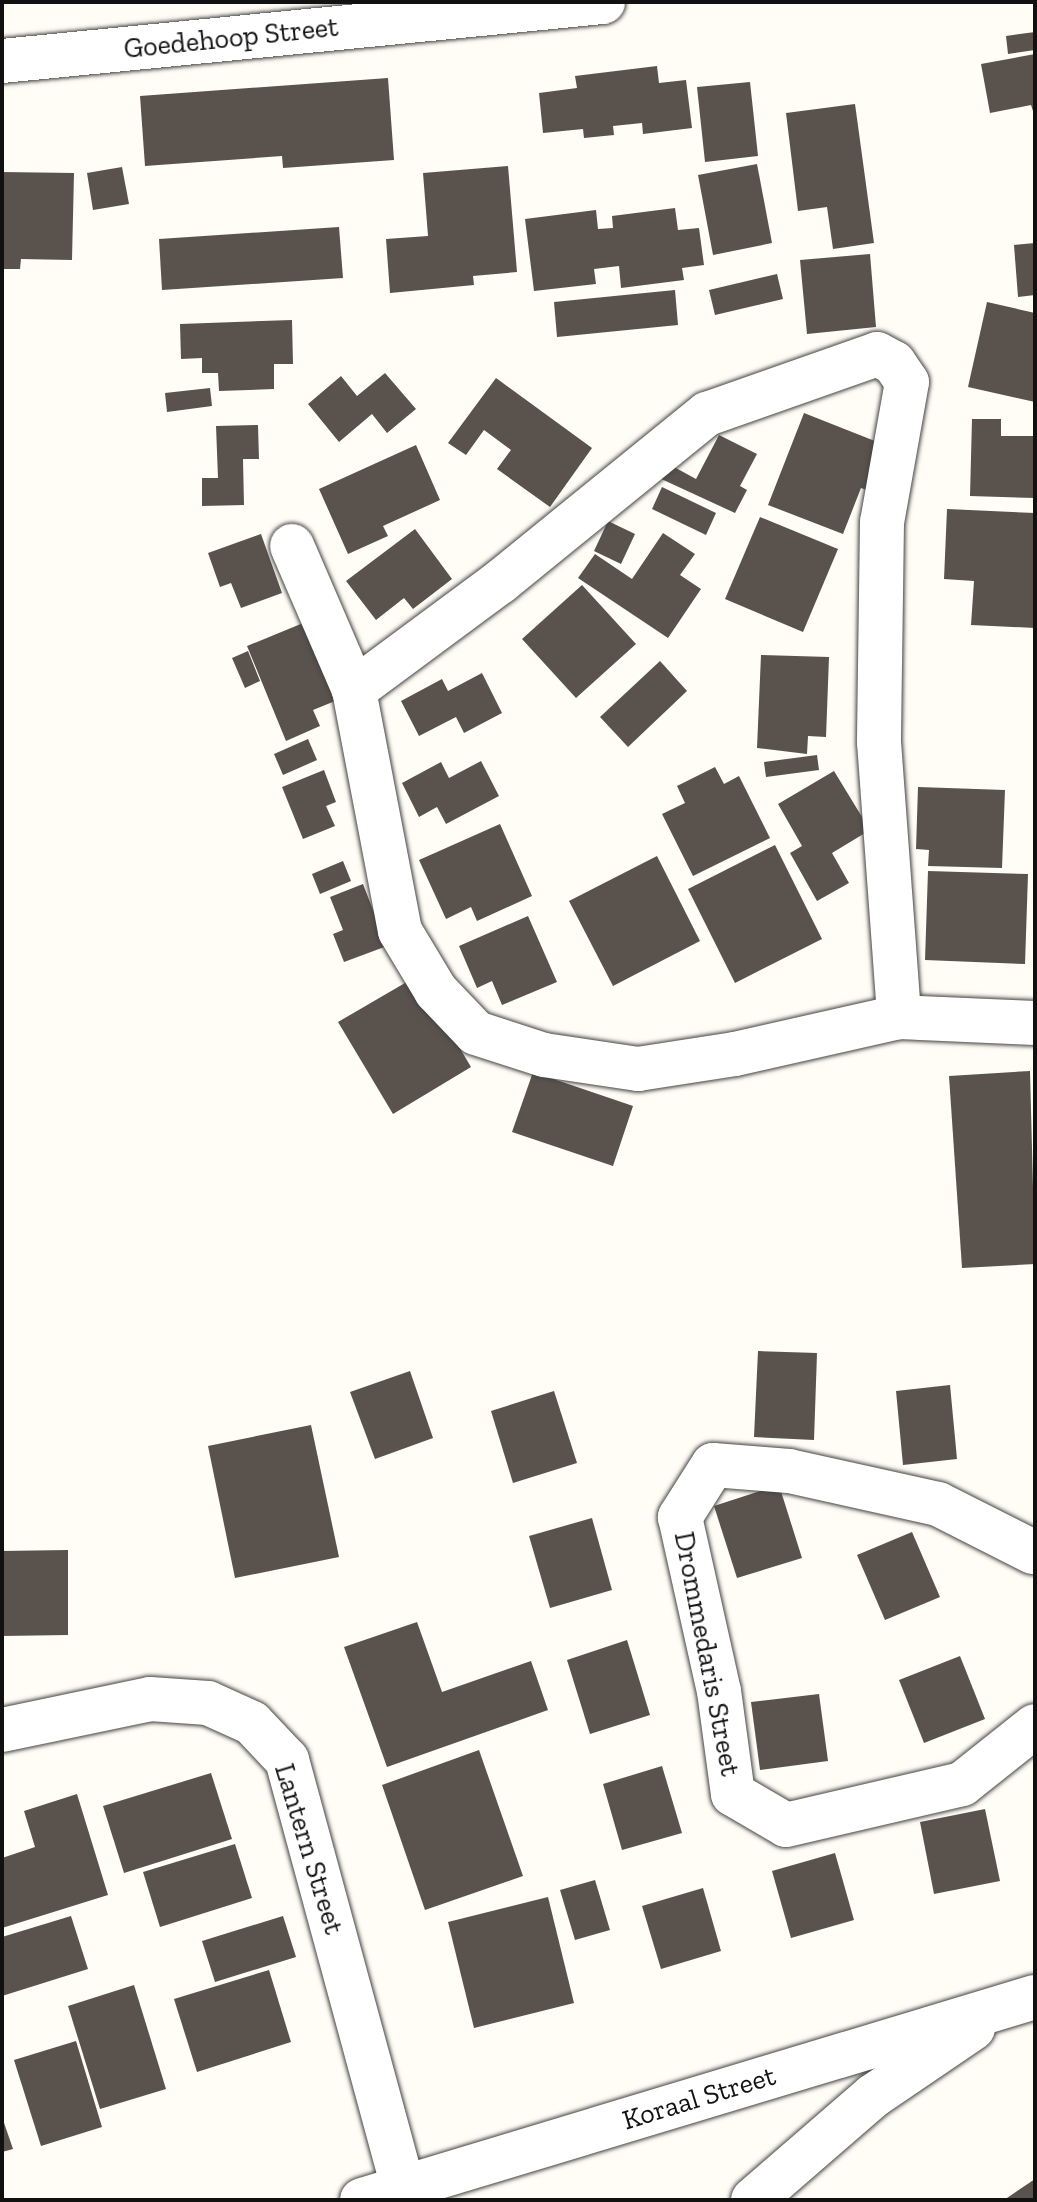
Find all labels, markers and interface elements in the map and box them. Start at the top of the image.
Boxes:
street label: Goedehoop Street [122,10,340,66]
street label: Drommedaris Street [667,1529,747,1779]
street label: Lantern Street [267,1760,351,1938]
street label: Koraal Street [618,2059,780,2137]

